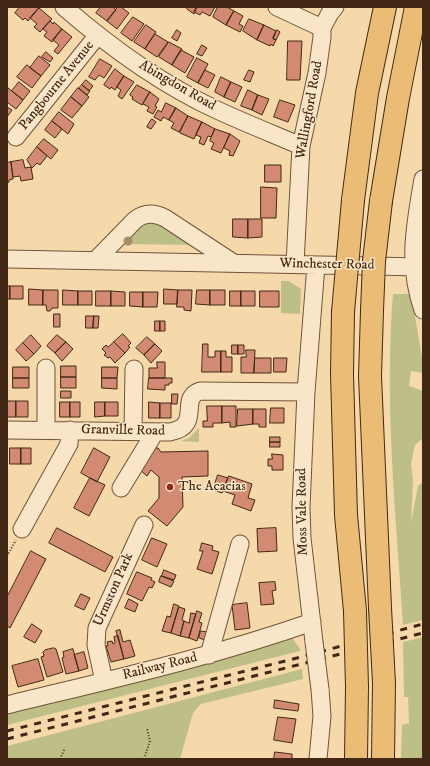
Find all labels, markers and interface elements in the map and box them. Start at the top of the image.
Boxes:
street label: Pangbourne Avenue [16,38,98,134]
street label: Abingdon Road [135,57,219,115]
street label: Wallingford Road [293,60,327,160]
street label: Winchester Road [279,256,375,274]
street label: Granville Road [81,422,165,440]
street label: Moss Vale Road [294,468,312,556]
place label: The Acacias [178,479,246,495]
marker: The Acacias [165,482,175,492]
street label: Urmston Park [90,551,138,629]
street label: Railway Road [121,650,199,684]

